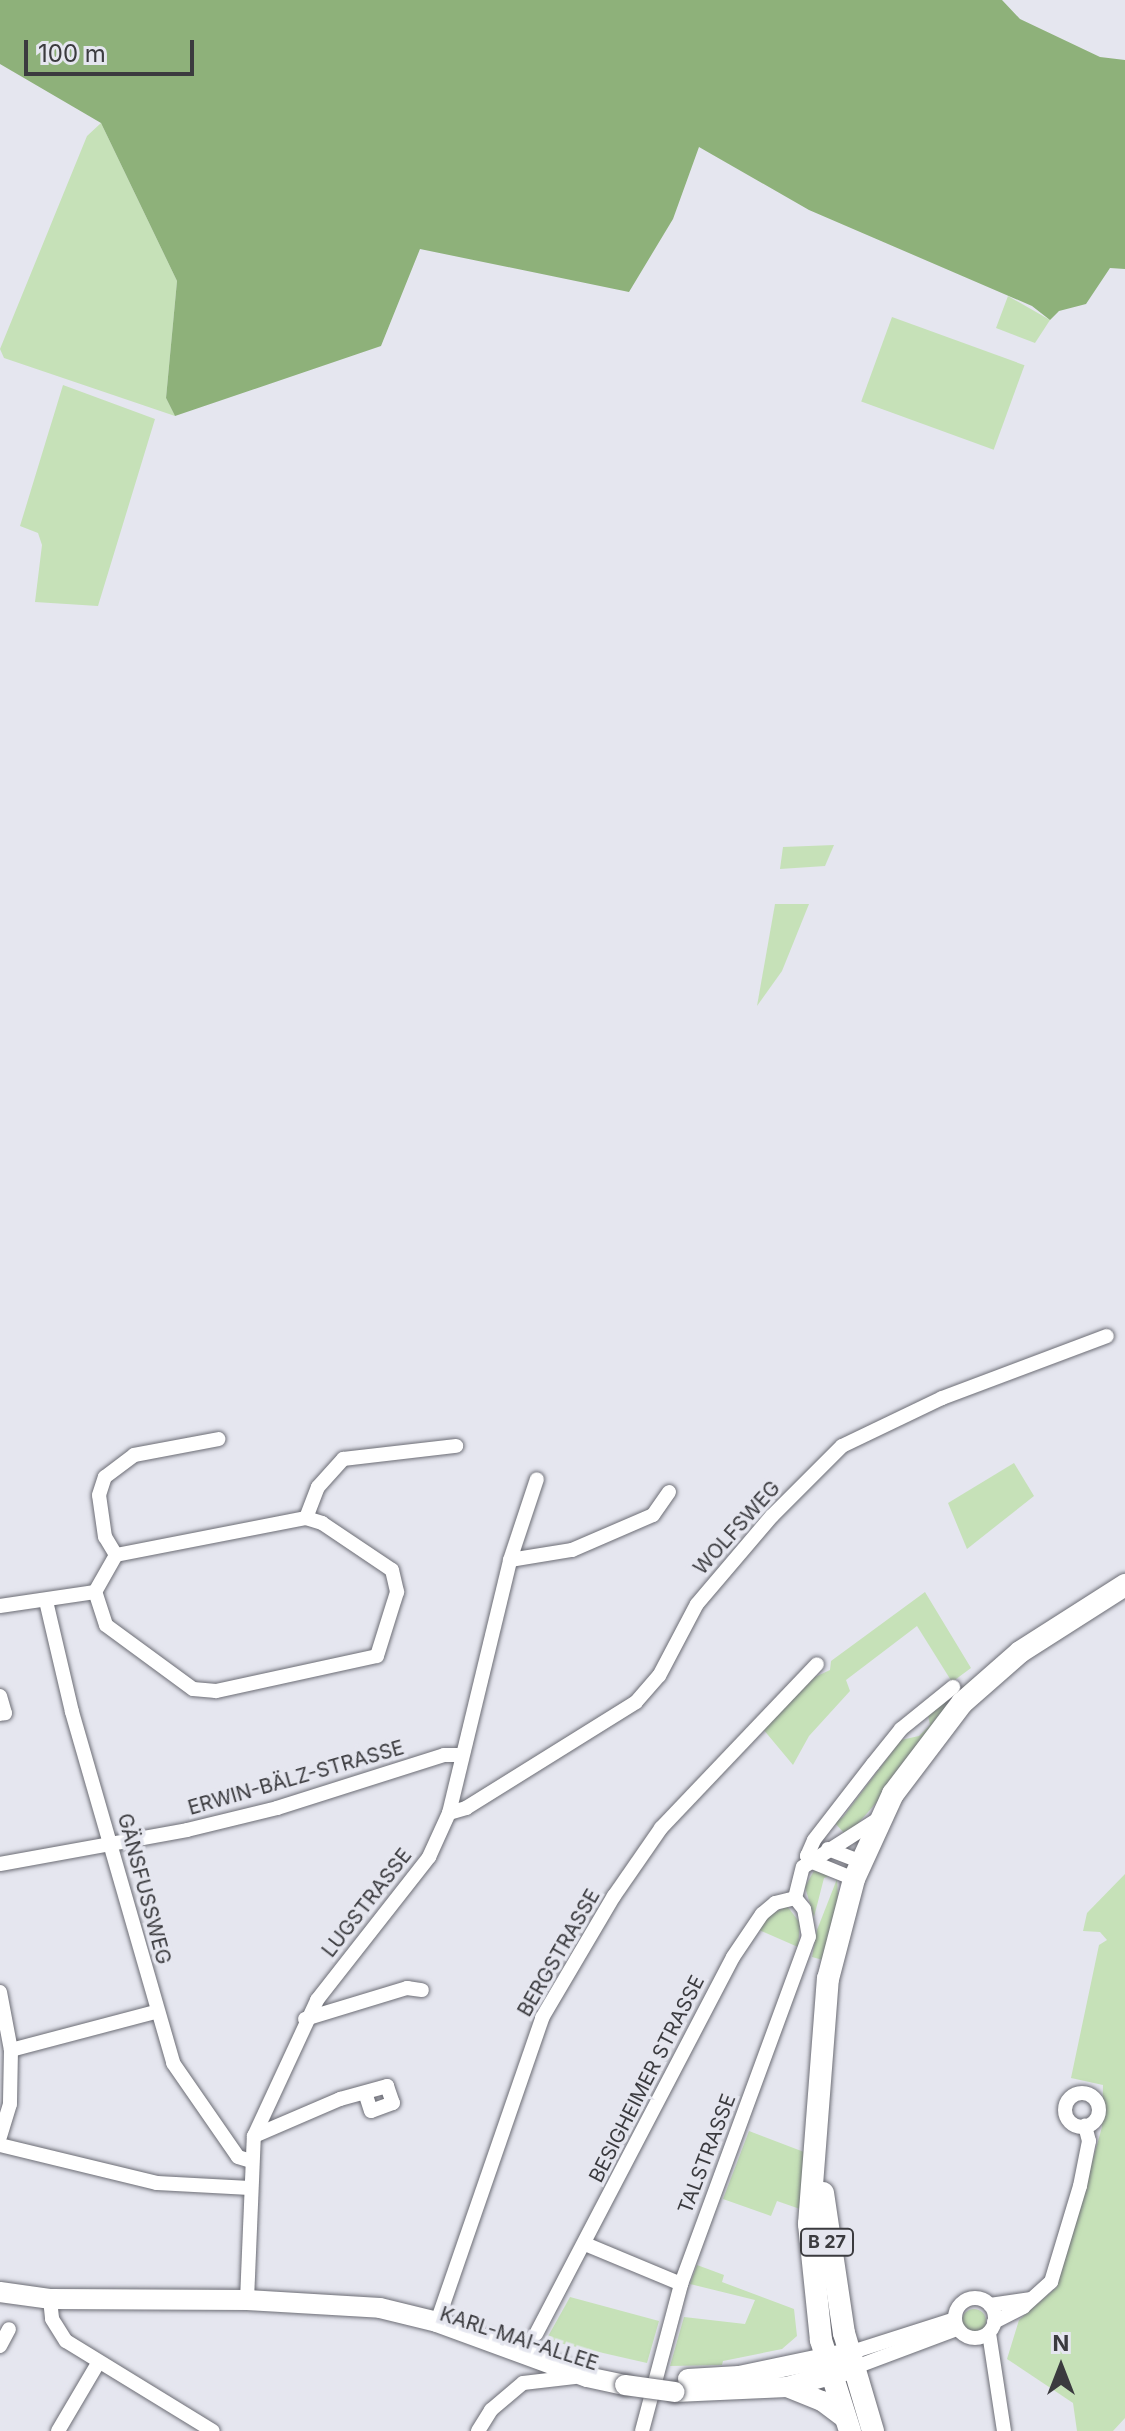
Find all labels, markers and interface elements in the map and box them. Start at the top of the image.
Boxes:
scale bar [28,24,198,74]
text: 100 m [38,39,106,68]
street label: WOLFSWEG [689,1476,785,1580]
street label: ERWIN-BÄLZ-STRASSE [185,1736,407,1820]
street label: GÄNSFUSSWEG [112,1811,176,1967]
street label: LUGSTRASSE [317,1844,417,1962]
street label: BERGSTRASSE [513,1885,605,2021]
street label: BESIGHEIMER STRASSE [584,1971,710,2187]
street label: TALSTRASSE [673,2091,741,2217]
road number: B 27 [799,2228,855,2256]
street label: KARL-MAI-ALLEE [437,2302,601,2376]
north arrow [1021,2327,1101,2407]
text: N [1053,2330,1069,2356]

